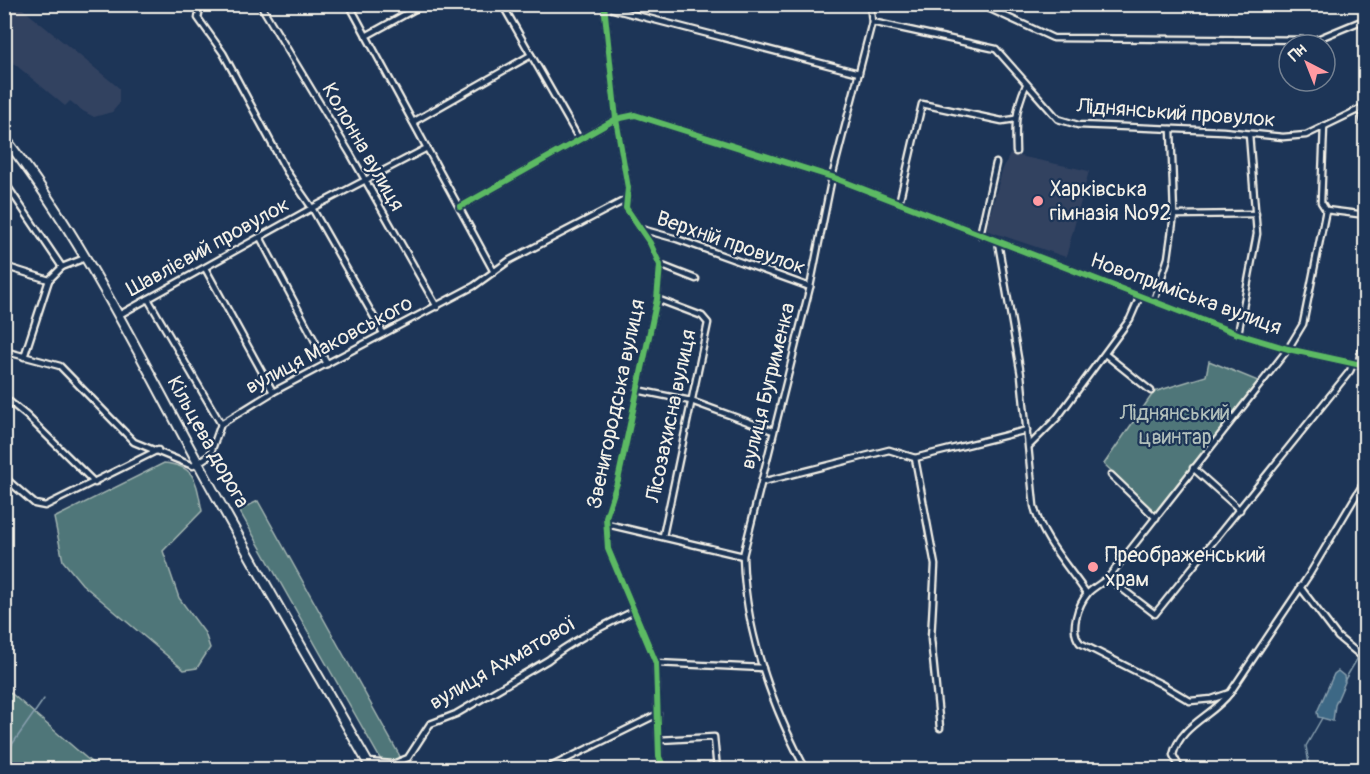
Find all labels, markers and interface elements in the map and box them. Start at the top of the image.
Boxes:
north arrow [1277,33,1337,93]
text: Пн [1284,39,1311,66]
street label: Колонна вулиця [315,78,411,216]
street label: Ліднянський провулок [1075,93,1276,133]
place label: Харківська гімназія №92 [1050,176,1171,227]
street label: Шавлієвий провулок [122,191,294,303]
marker: Харківська гімназія №92 [1031,194,1045,208]
street label: Верхній провулок [653,205,809,281]
street label: Новоприміська вулиця [1087,247,1285,341]
street label: вулиця Маковського [241,290,417,400]
street label: Звенигородська вулиця [581,297,651,511]
street label: вулиця Бугрименка [734,300,802,472]
street label: Лісозахисна вулиця [639,327,703,506]
street label: Кільцева дорога [161,371,255,513]
park label: Ліднянський цвинтар [1119,400,1230,451]
place label: Преображенський храм [1105,542,1266,593]
marker: Преображенський храм [1086,560,1100,574]
street label: вулиця Ахматової [425,610,581,716]

